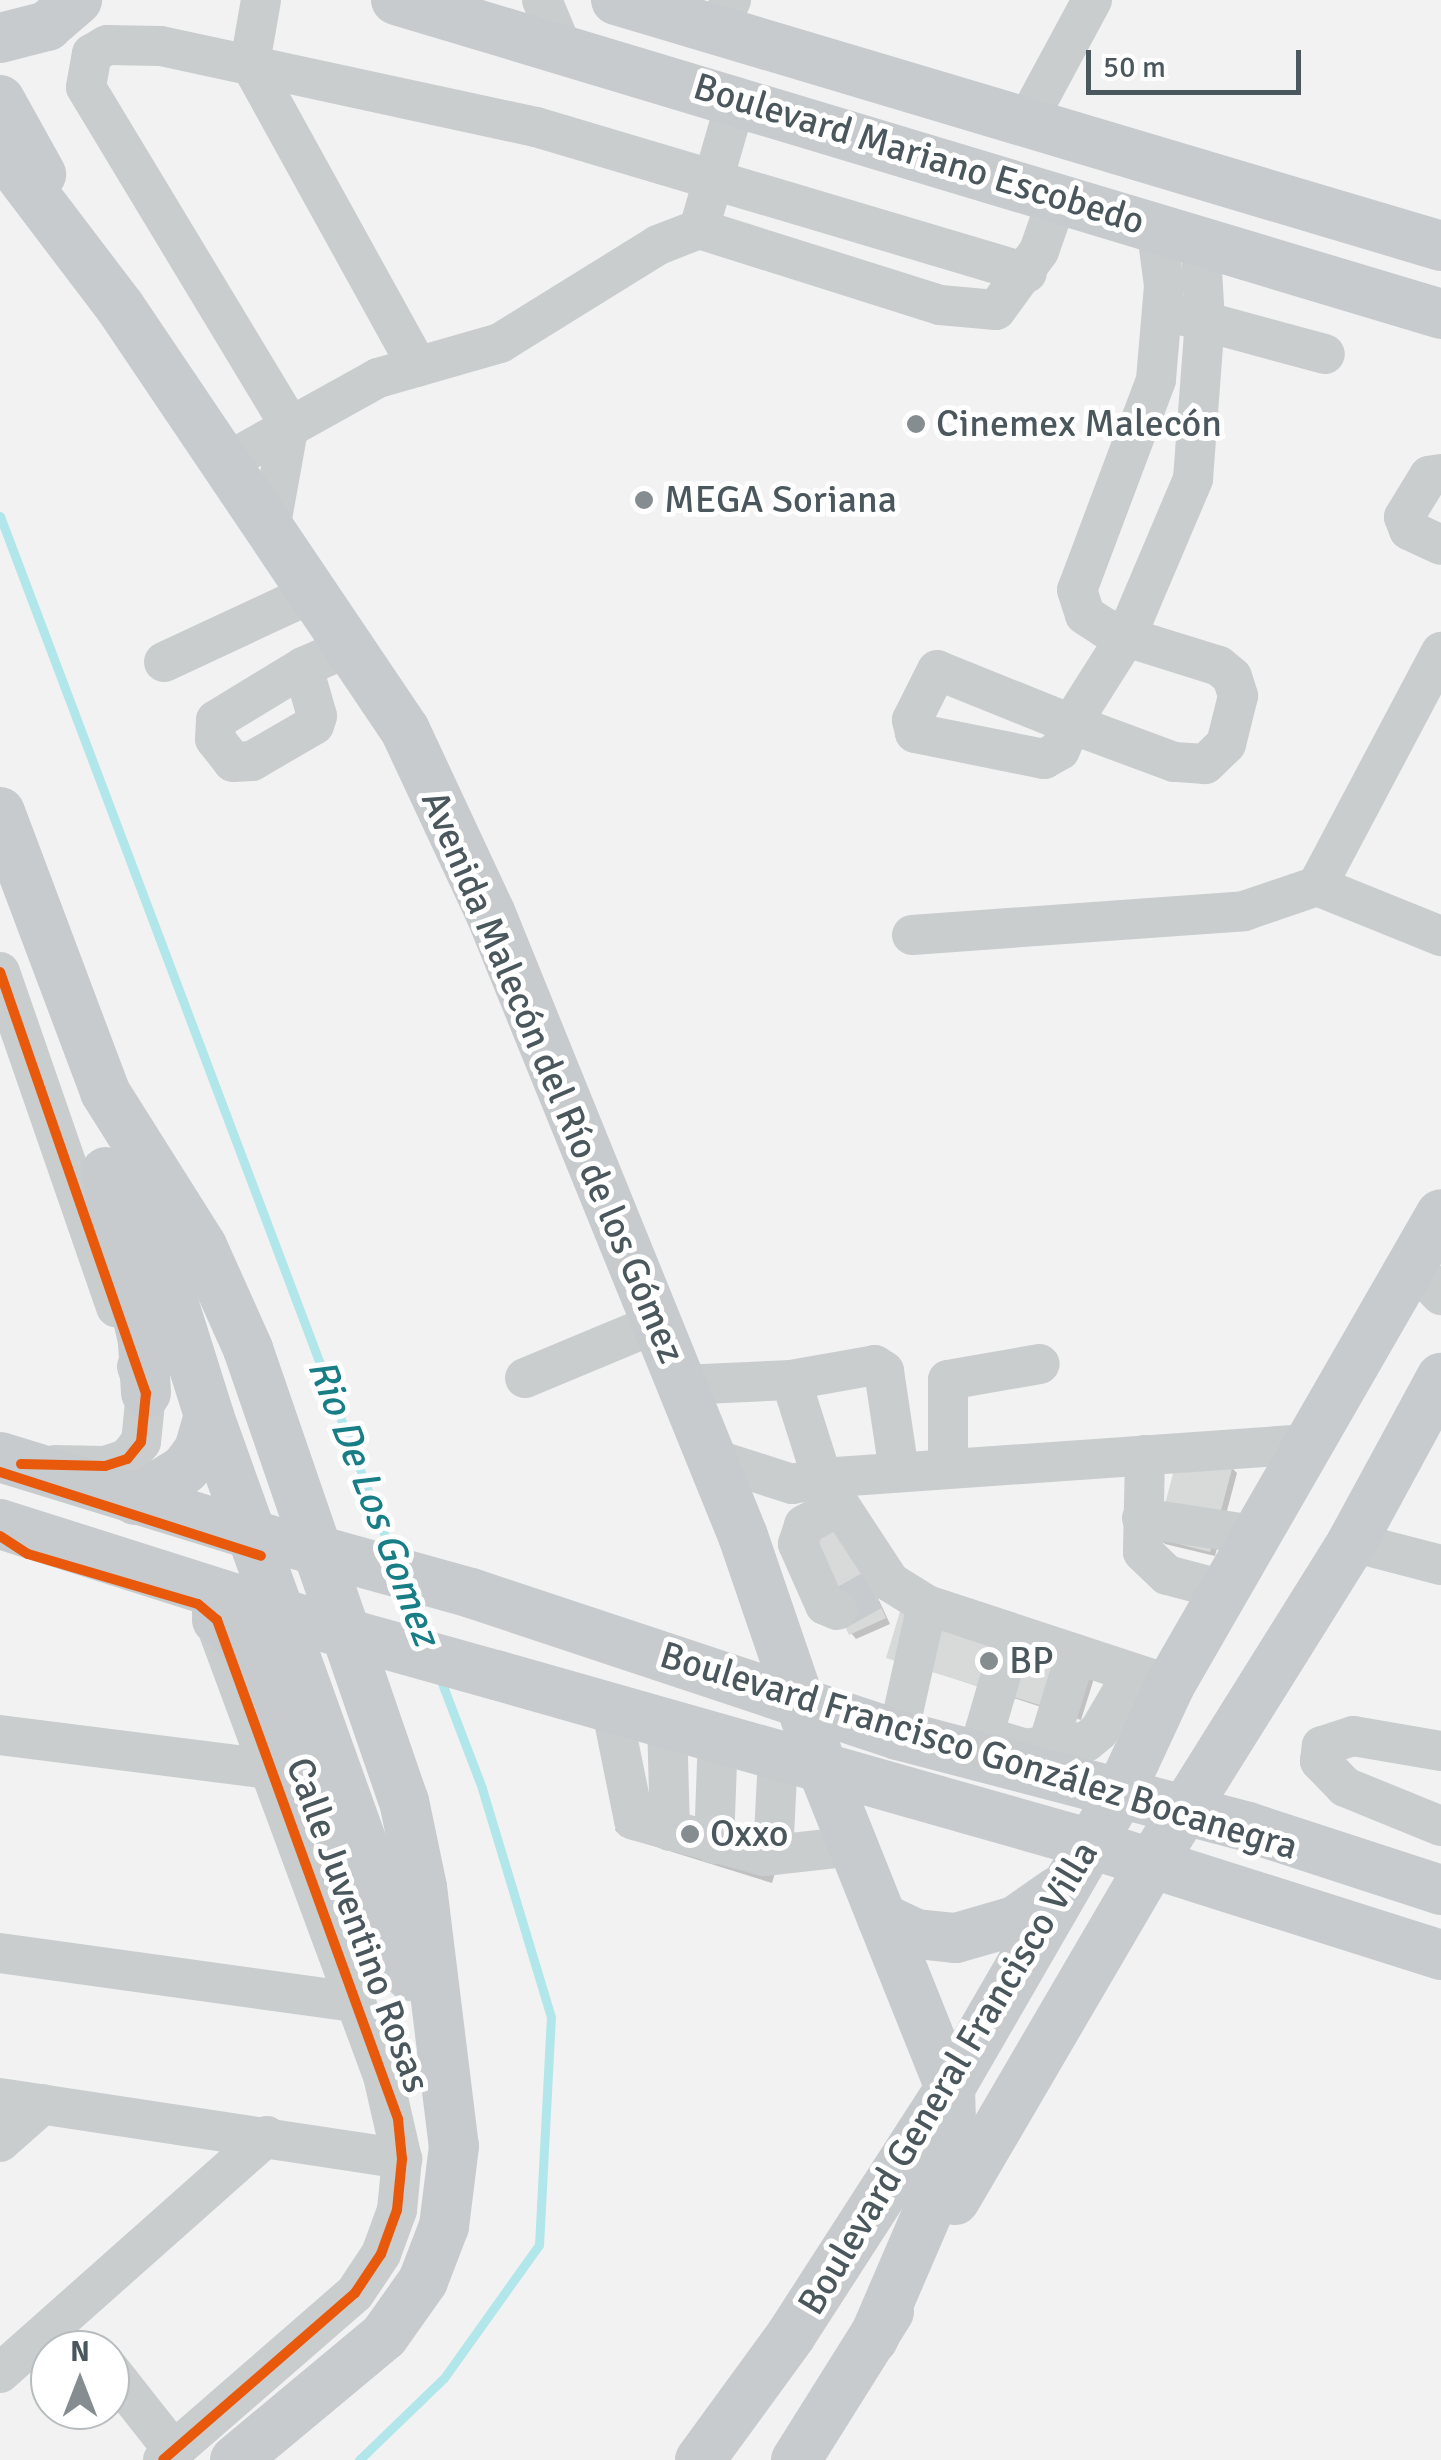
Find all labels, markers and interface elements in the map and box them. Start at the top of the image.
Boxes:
scale bar [1091,30,1306,92]
text: 50 m [1103,49,1166,86]
street label: Boulevard Mariano Escobedo [688,64,1150,244]
place label: Cinemex Malecón [936,401,1222,447]
marker: Cinemex Malecón [905,413,927,435]
place label: MEGA Soriana [664,477,897,523]
marker: MEGA Soriana [633,489,655,511]
street label: Avenida Malecón del Río de los Gómez [411,784,695,1370]
water label: Rio De Los Gomez [297,1352,451,1652]
street label: Boulevard Francisco González Bocanegra [655,1632,1303,1870]
place label: BP [1009,1638,1054,1684]
marker: BP [978,1650,1000,1672]
street label: Calle Juventino Rosas [276,1752,440,2098]
place label: Oxxo [710,1811,789,1857]
marker: Oxxo [679,1823,701,1845]
street label: Boulevard General Francisco Villa [788,1833,1108,2323]
north arrow [30,2330,130,2430]
text: N [70,2335,90,2369]

